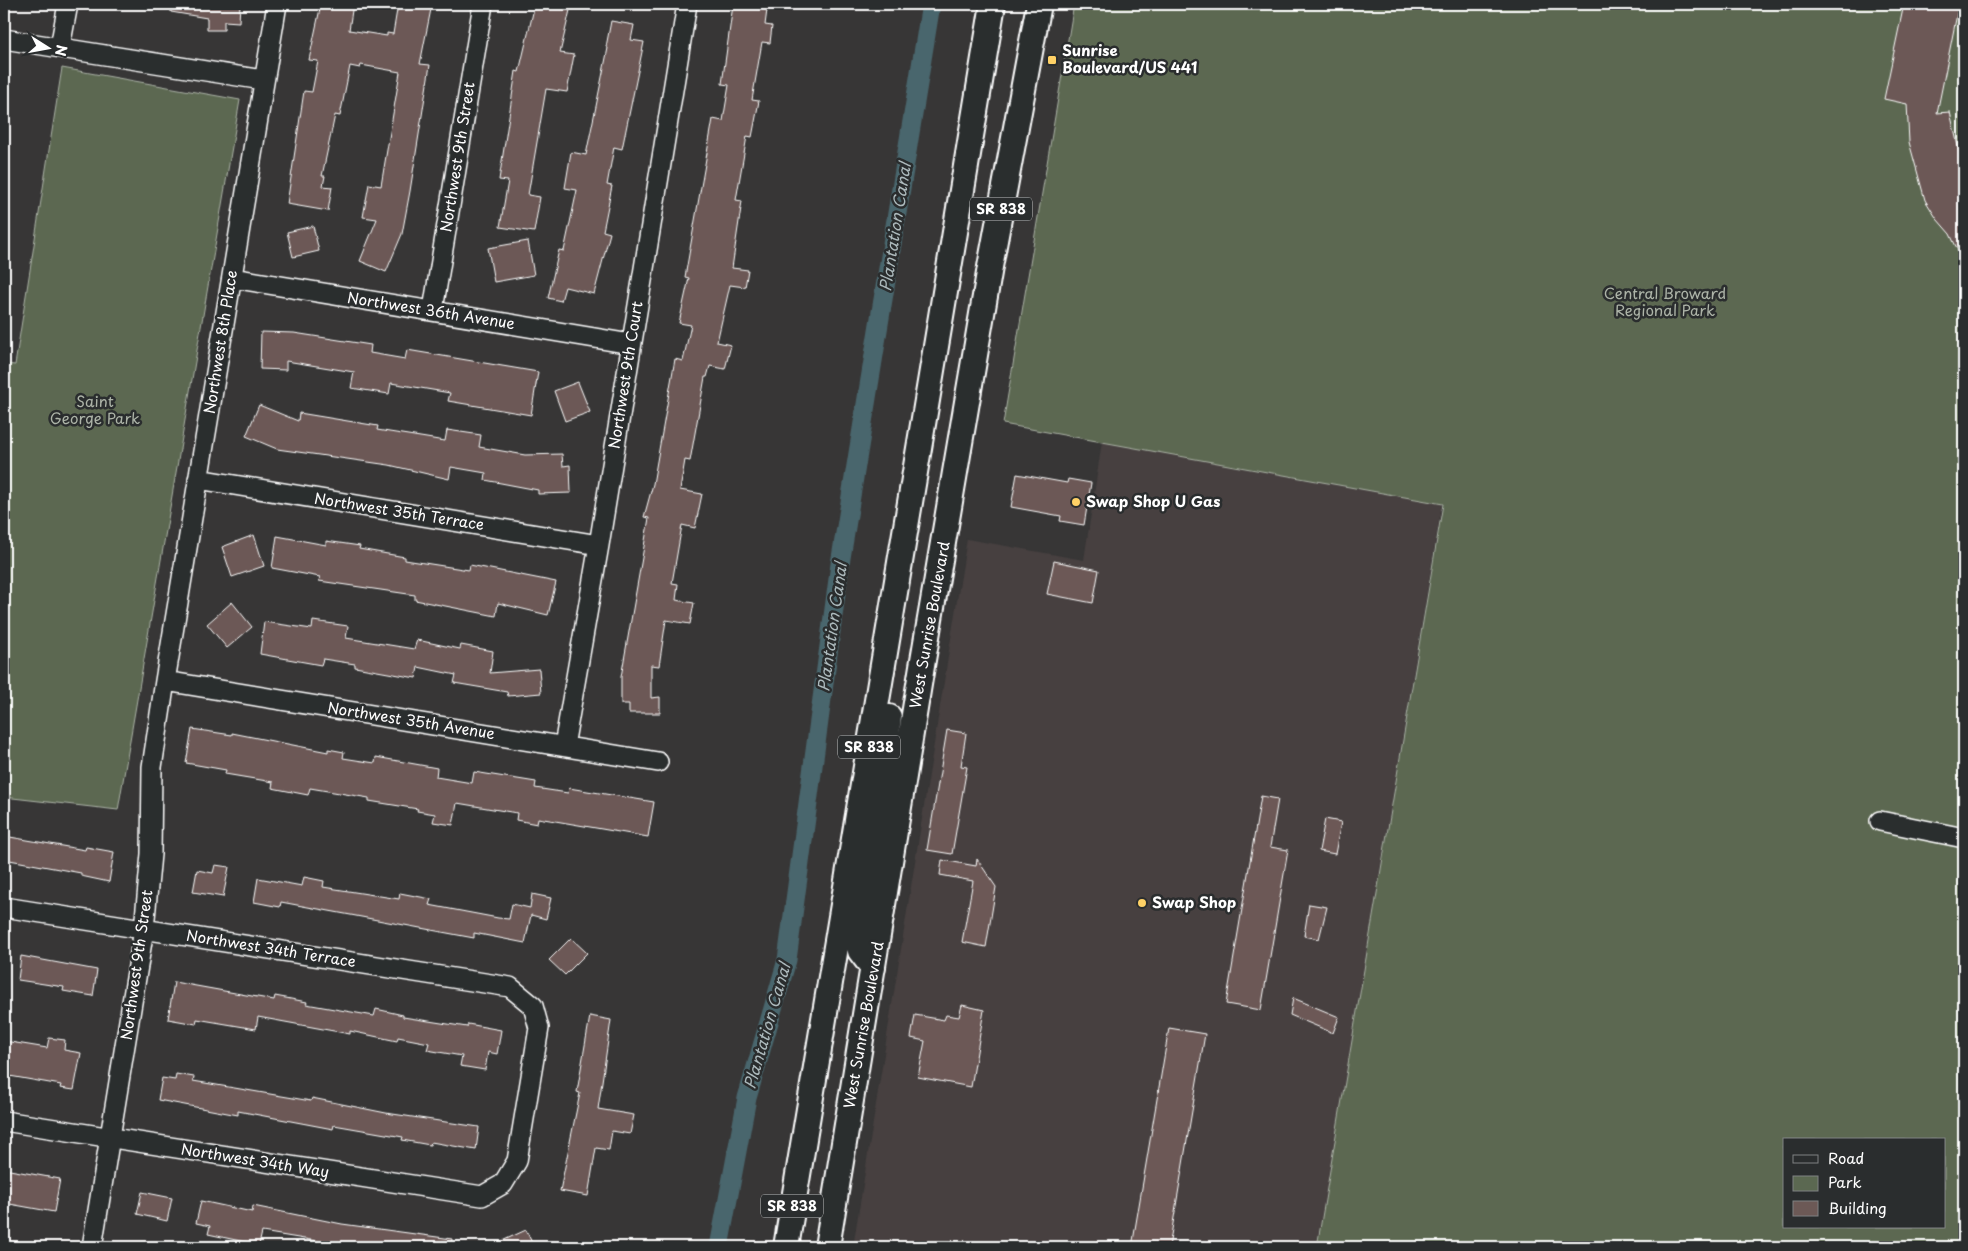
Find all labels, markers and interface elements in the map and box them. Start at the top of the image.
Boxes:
north arrow [22,22,72,72]
place label: Sunrise Boulevard/US 441 [1062,38,1197,78]
text: N [50,43,73,58]
marker: Sunrise Boulevard/US 441 [1046,54,1058,66]
street label: Northwest 9th Street [433,80,480,233]
water label: Plantation Canal [872,158,916,293]
road number: SR 838 [970,198,1032,220]
street label: Northwest 8th Place [197,268,242,415]
park label: Central Broward Regional Park [1604,281,1726,321]
street label: Northwest 36th Avenue [346,285,517,334]
street label: Northwest 9th Court [601,299,648,450]
park label: Saint George Park [50,389,140,429]
street label: Northwest 35th Terrace [313,486,486,535]
place label: Swap Shop U Gas [1086,489,1220,512]
marker: Swap Shop U Gas [1070,496,1082,508]
street label: West Sunrise Boulevard [903,539,955,710]
water label: Plantation Canal [810,558,852,693]
street label: Northwest 35th Avenue [326,695,497,744]
road number: SR 838 [838,736,900,759]
street label: Northwest 9th Street [114,888,157,1042]
place label: Swap Shop [1152,890,1236,913]
marker: Swap Shop [1136,897,1148,909]
street label: Northwest 34th Terrace [185,923,358,972]
street label: West Sunrise Boulevard [837,939,889,1110]
water label: Plantation Canal [737,957,796,1091]
street label: Northwest 34th Way [179,1136,331,1183]
legend [1783,1138,1946,1228]
text: Road [1828,1146,1864,1169]
text: Park [1828,1170,1862,1193]
road number: SR 838 [761,1194,823,1218]
text: Building [1828,1196,1887,1219]

